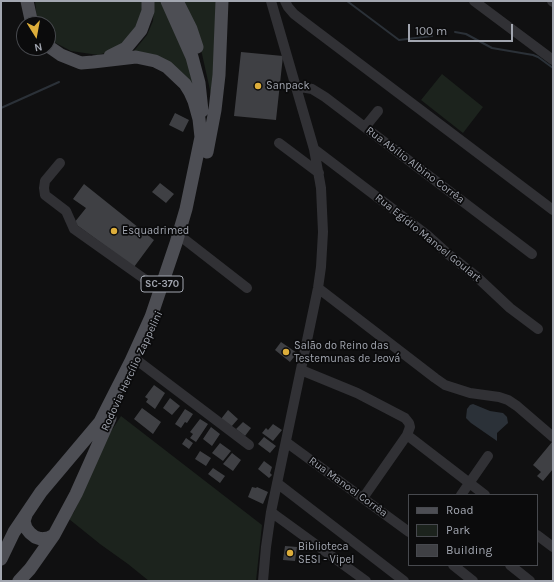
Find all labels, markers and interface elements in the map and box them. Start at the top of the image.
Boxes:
north arrow [16,16,56,56]
scale bar [410,16,515,42]
text: 100 m [415,24,447,38]
text: N [33,40,43,54]
place label: Sanpack [266,79,310,93]
marker: Sanpack [253,81,263,91]
street label: Rua Abílio Albino Corrêa [363,124,467,206]
street label: Rua Egídio Manoel Goulart [372,191,484,285]
place label: Esquadrimed [122,224,189,238]
marker: Esquadrimed [109,226,119,236]
road number: SC-370 [141,276,183,292]
street label: Rodovia Hercílio Zappelini [98,309,166,433]
place label: Salão do Reino das Testemunas de Jeová [294,339,400,365]
marker: Salão do Reino das Testemunas de Jeová [281,347,291,357]
street label: Rua Manoel Corrêa [306,454,390,520]
legend [408,494,538,566]
text: Road [446,503,474,517]
text: Park [446,523,470,537]
place label: Biblioteca SESI - Vipel [298,540,354,566]
text: Building [446,543,492,557]
marker: Biblioteca SESI - Vipel [285,548,295,558]

